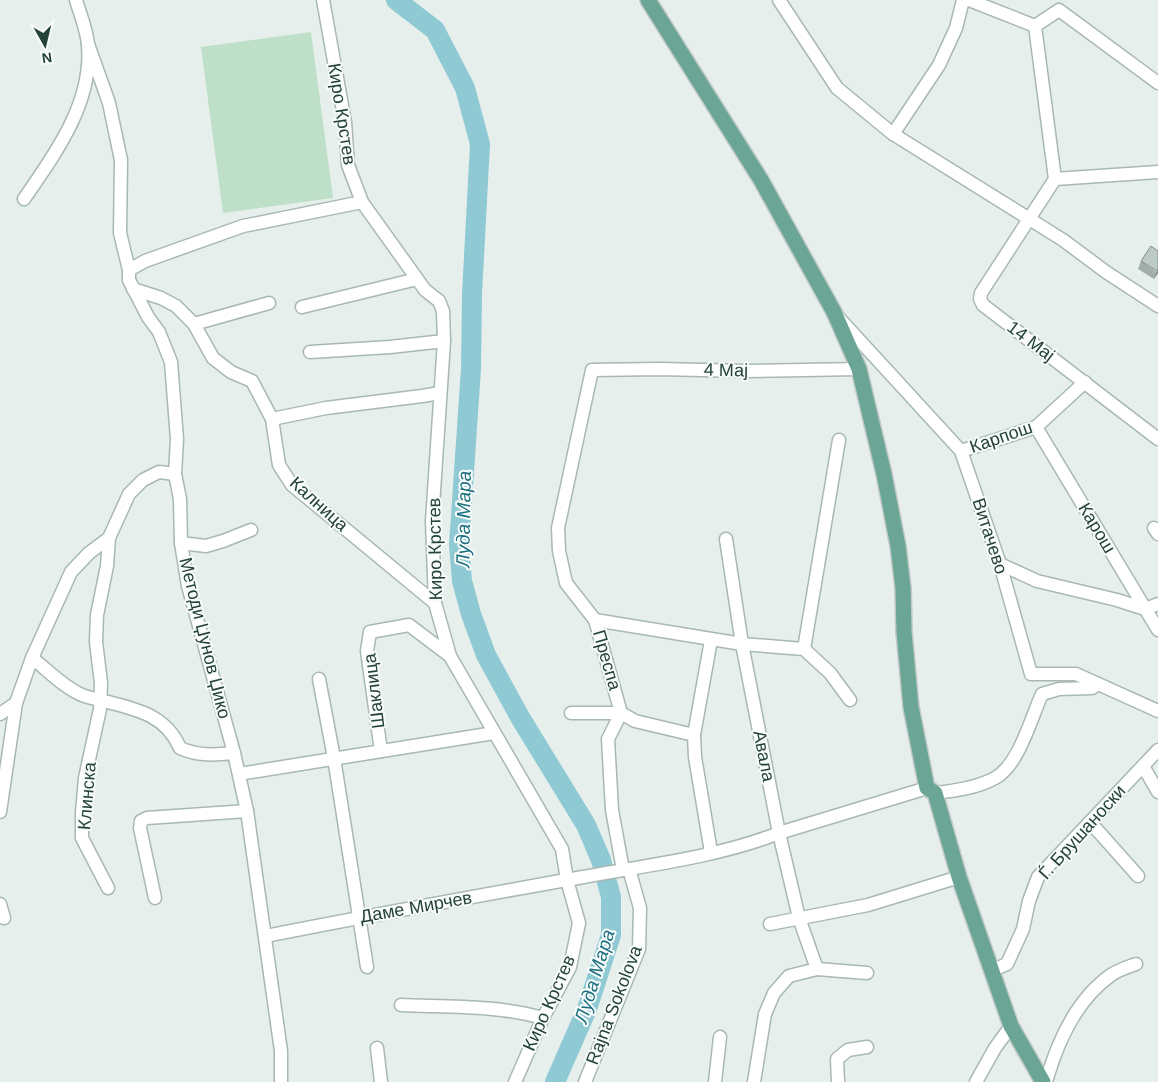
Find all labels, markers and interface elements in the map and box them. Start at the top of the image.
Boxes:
north arrow [20,20,70,70]
text: N [41,49,53,67]
street label: Киро Крстев [324,62,360,166]
street label: 14 Мај [1003,317,1059,365]
street label: 4 Мај [704,360,748,380]
street label: Карпош [967,417,1035,457]
water label: Луда Мара [452,471,475,569]
street label: Калница [286,473,353,536]
street label: Витачево [968,496,1012,576]
street label: Киро Крстев [424,497,446,601]
street label: Карош [1074,499,1120,557]
street label: Методи Џунов Џико [175,555,235,721]
street label: Преспа [589,628,625,693]
street label: Шаклица [359,651,389,730]
street label: Авала [749,729,779,784]
street label: Клинска [74,760,100,831]
street label: Ѓ. Брушаноски [1035,781,1129,883]
street label: Даме Мирчев [359,887,473,927]
water label: Луда Мара [570,927,619,1027]
street label: Rajna Sokolova [582,942,646,1067]
street label: Киро Крстев [519,952,579,1054]

